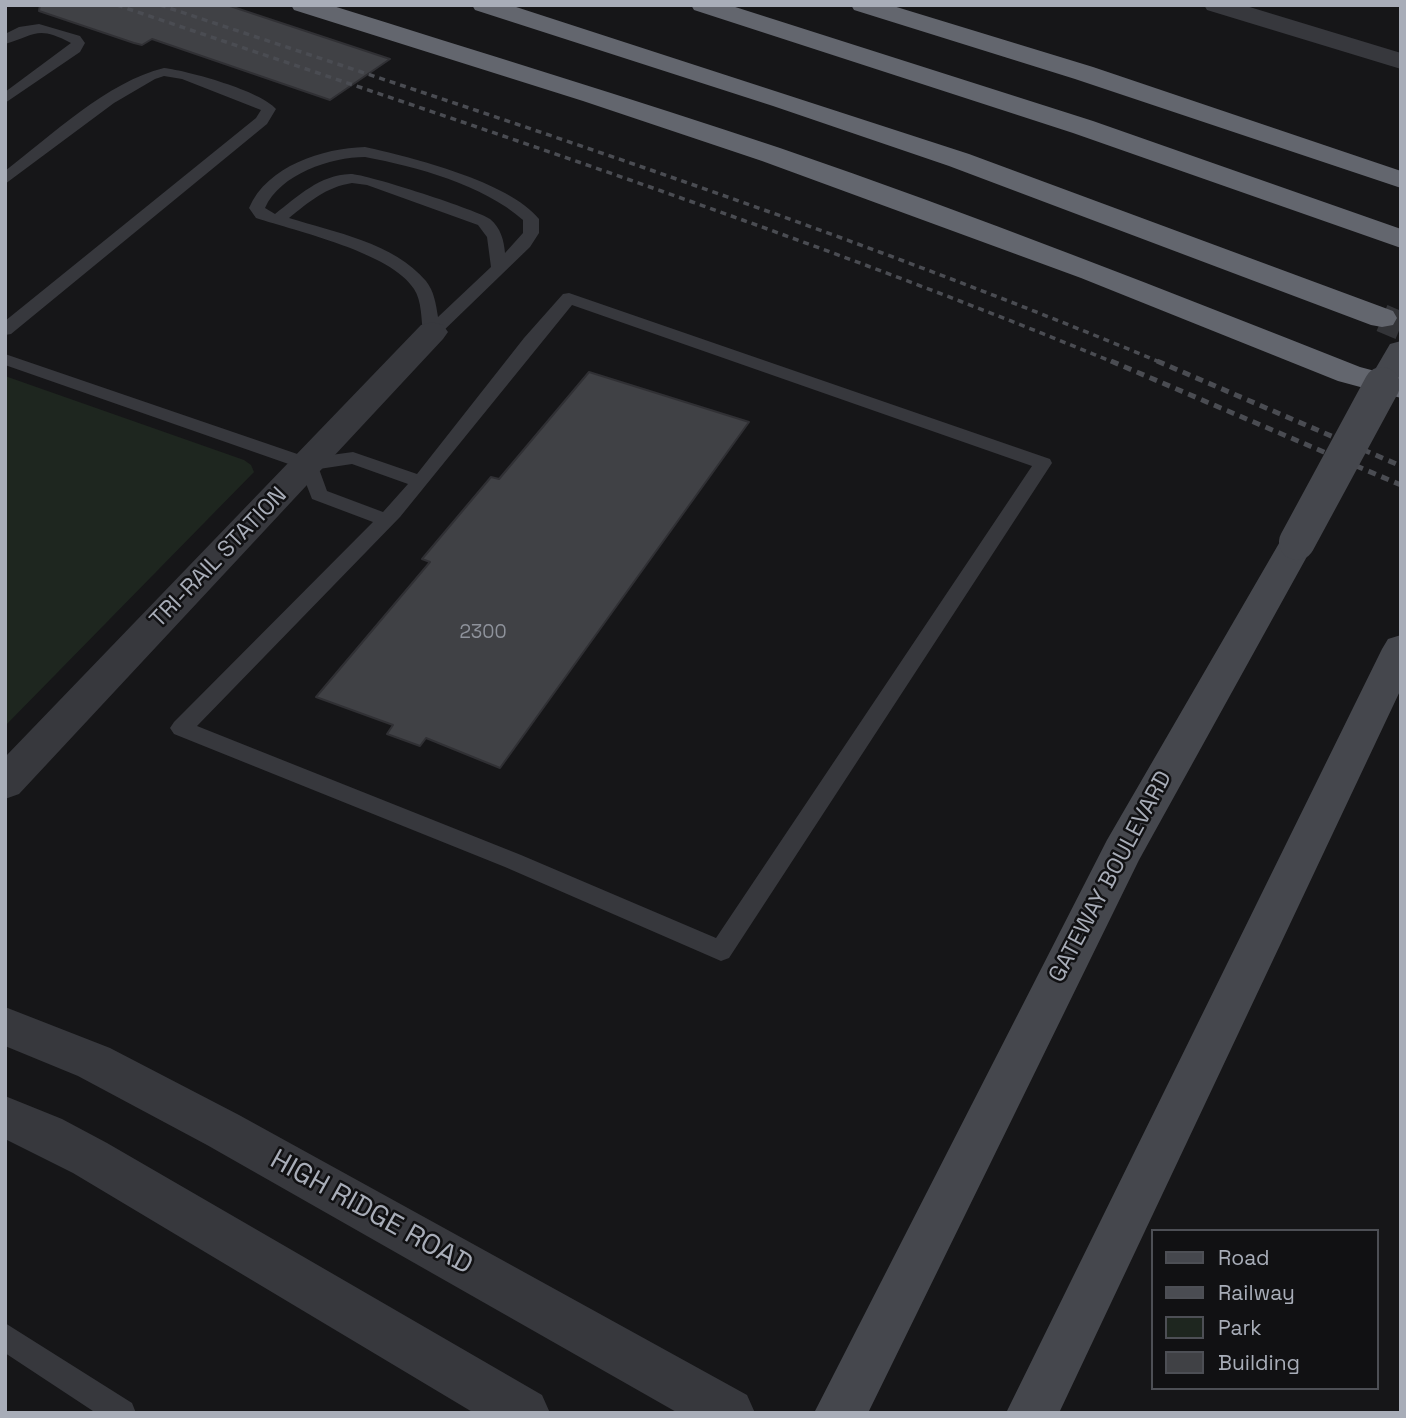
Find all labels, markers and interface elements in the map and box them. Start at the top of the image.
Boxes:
street label: TRI-RAIL STATION [145,482,293,634]
house number: 2300 [459,622,507,644]
street label: GATEWAY BOULEVARD [1044,767,1178,987]
street label: HIGH RIDGE ROAD [264,1144,478,1282]
legend [1150,1229,1378,1390]
text: Road [1218,1244,1270,1271]
text: Railway [1218,1279,1295,1306]
text: Park [1218,1314,1262,1341]
text: Building [1218,1349,1300,1376]

